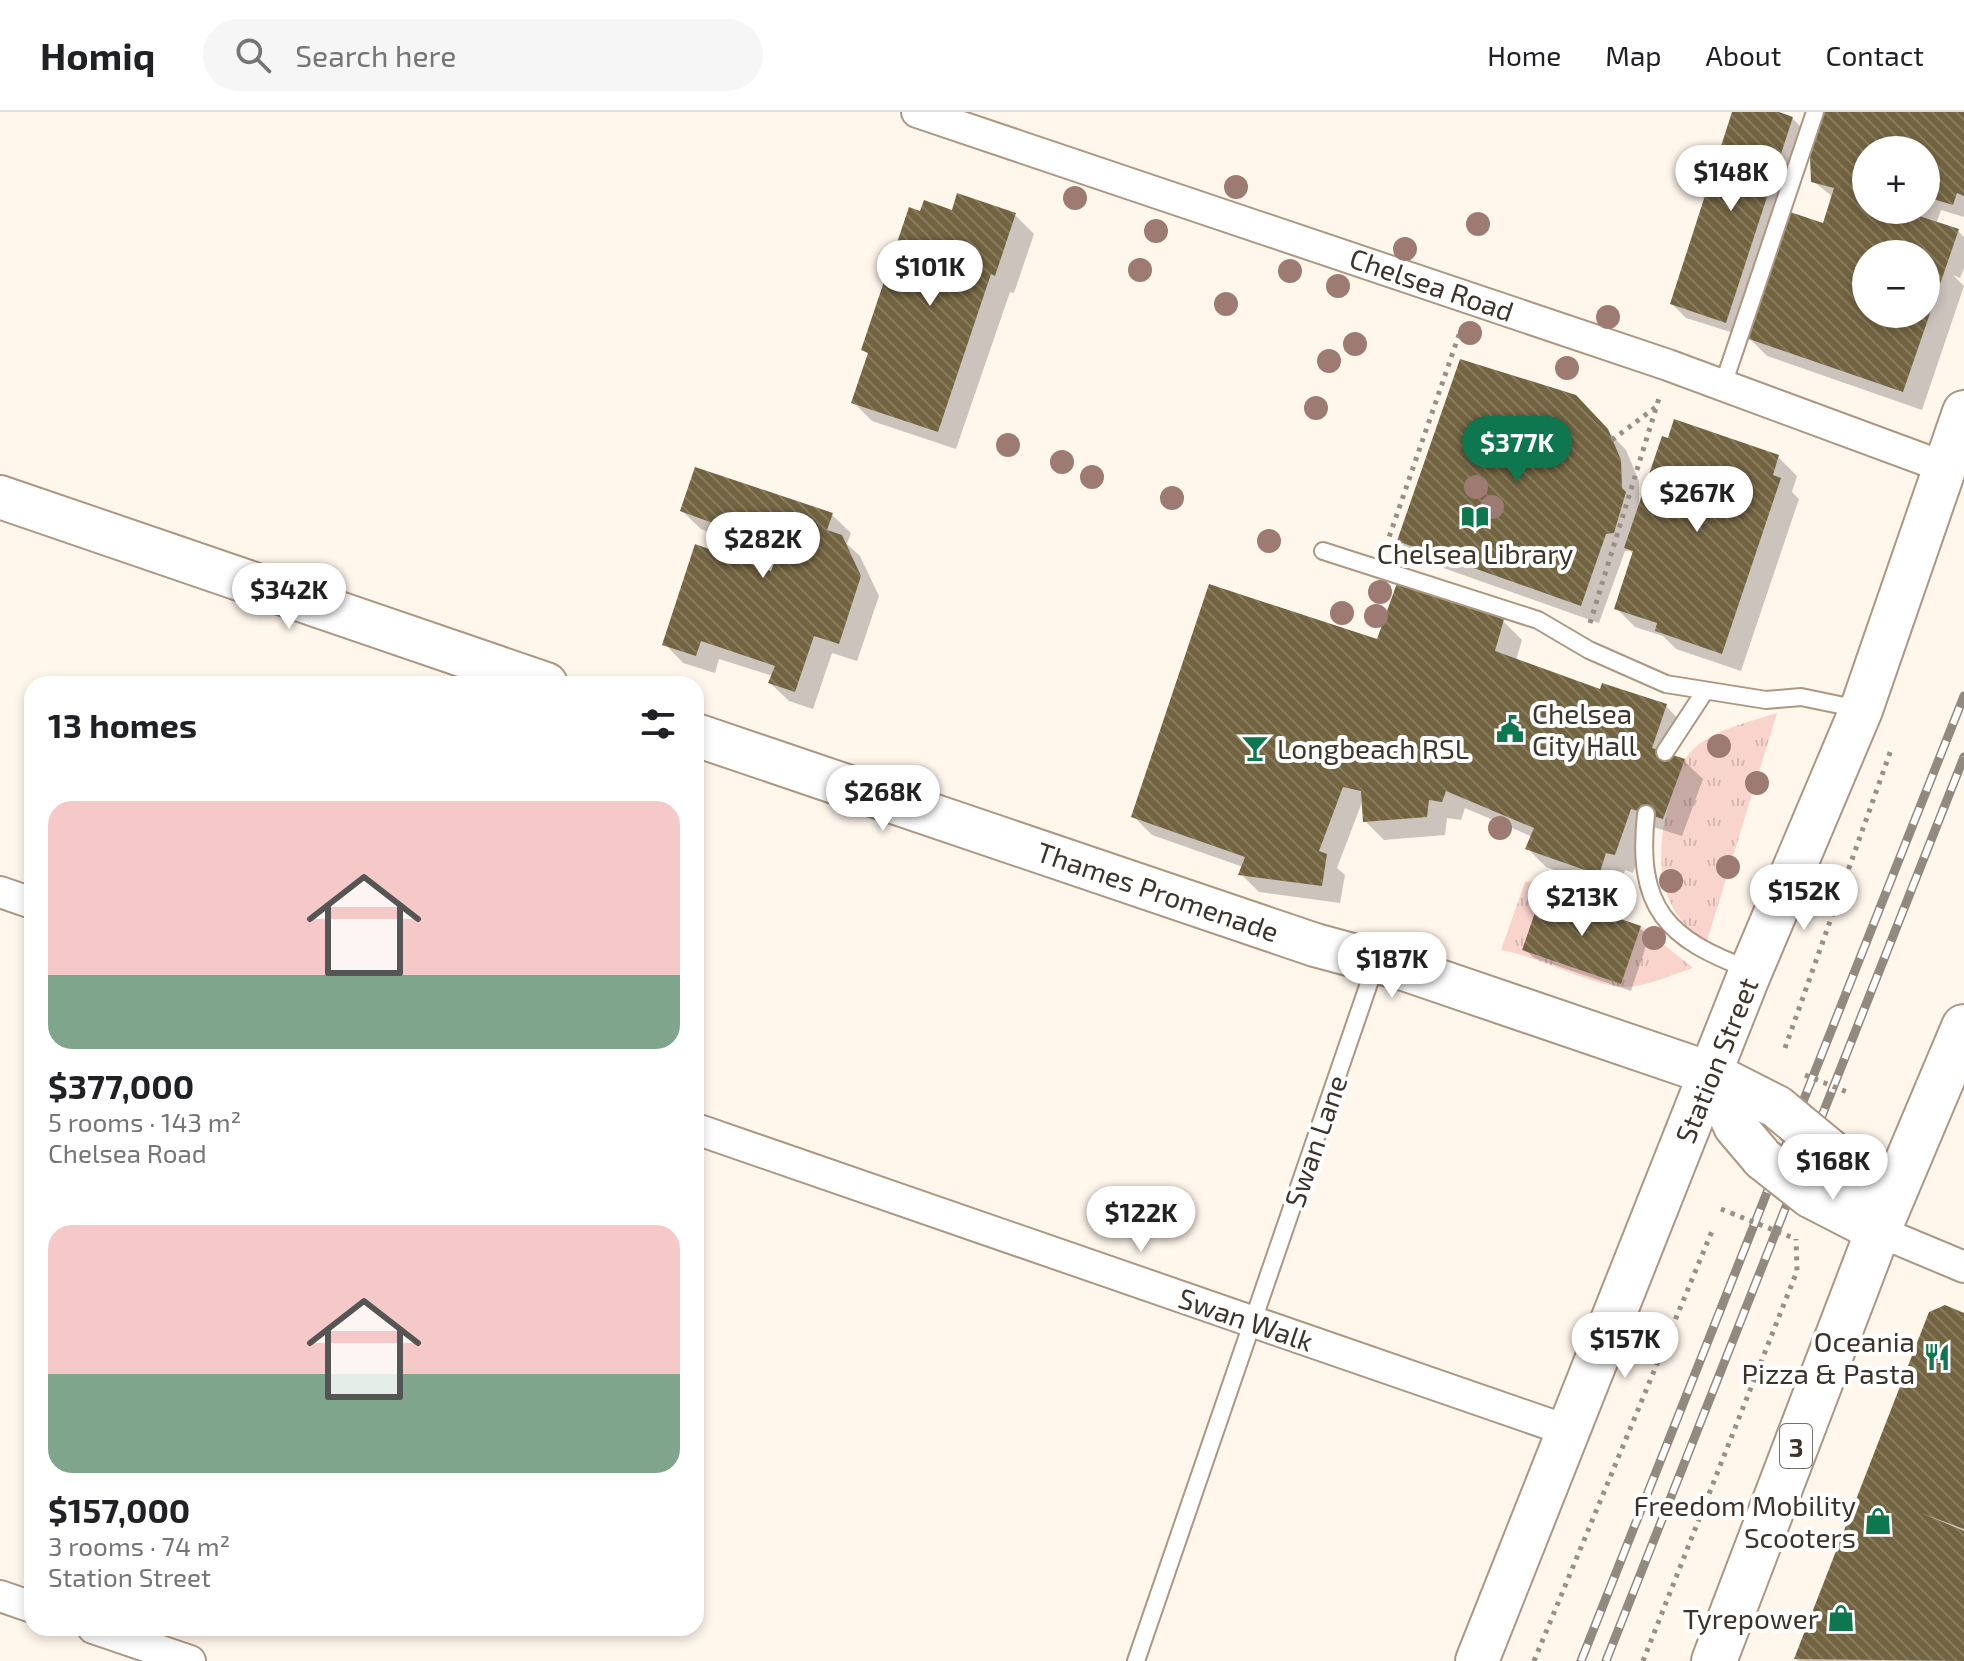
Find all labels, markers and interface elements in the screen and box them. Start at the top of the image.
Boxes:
search box [203,19,763,91]
text: Homiq [40,32,155,78]
icon: search [231,33,275,77]
text: Search here [295,37,456,73]
text: Home [1487,38,1561,72]
text: Map [1605,38,1662,72]
text: About [1706,38,1781,72]
text: Contact [1825,38,1924,72]
map controls [1852,136,1940,328]
button: + [1852,136,1940,224]
pin: $148K [1675,145,1787,213]
text: $148K [1693,155,1769,186]
pin: $101K [874,240,986,308]
street label: Chelsea Road [1346,240,1518,328]
button: − [1852,240,1940,328]
text: $101K [895,250,965,281]
pin: $377K [1461,416,1573,484]
text: $377K [1480,426,1554,457]
pin: $267K [1641,466,1753,534]
text: $267K [1659,476,1735,507]
library icon: Chelsea Library [1460,502,1490,532]
pin: $282K [707,512,819,580]
text: $282K [724,522,802,553]
place label: Chelsea Library [1377,536,1573,570]
pin: $342K [233,563,345,631]
text: $342K [250,573,328,604]
place label: Chelsea City Hall [1532,696,1637,762]
icon: filters [636,702,680,746]
text: 13 homes [48,704,197,745]
public building icon: Chelsea City Hall [1495,714,1525,744]
place label: Longbeach RSL [1277,731,1469,765]
bar icon: Longbeach RSL [1240,733,1270,763]
pin: $268K [827,765,939,833]
text: $268K [844,775,922,806]
street label: Thames Promenade [1033,834,1283,948]
icon: home [292,853,436,997]
pin: $152K [1748,864,1860,932]
pin: $213K [1526,870,1638,938]
text: $152K [1768,874,1840,905]
text: $213K [1546,880,1618,911]
pin: $187K [1336,932,1448,1000]
text: $187K [1356,942,1428,973]
street label: Station Street [1667,972,1765,1148]
text: $377,000 [48,1065,194,1106]
street label: Swan Lane [1277,1070,1353,1212]
text: 5 rooms · 143 m² [48,1106,241,1137]
pin: $168K [1777,1134,1889,1202]
text: Chelsea Road [48,1137,207,1168]
text: $168K [1796,1144,1870,1175]
pin: $122K [1085,1186,1197,1254]
text: $122K [1104,1196,1178,1227]
icon: home [292,1277,436,1421]
street label: Swan Walk [1174,1280,1318,1358]
pin: $157K [1569,1312,1681,1380]
text: $157K [1590,1322,1660,1353]
place label: Oceania Pizza & Pasta [1741,1324,1915,1390]
restaurant icon: Oceania Pizza & Pasta [1922,1342,1952,1372]
road number: 3 [1780,1424,1812,1468]
place label: Freedom Mobility Scooters [1634,1488,1856,1554]
text: $157,000 [48,1489,190,1530]
shop icon: Freedom Mobility Scooters [1863,1506,1893,1536]
text: 3 rooms · 74 m² [48,1530,230,1561]
text: Station Street [48,1561,211,1592]
place label: Tyrepower [1683,1601,1819,1635]
shop icon: Tyrepower [1826,1603,1856,1633]

